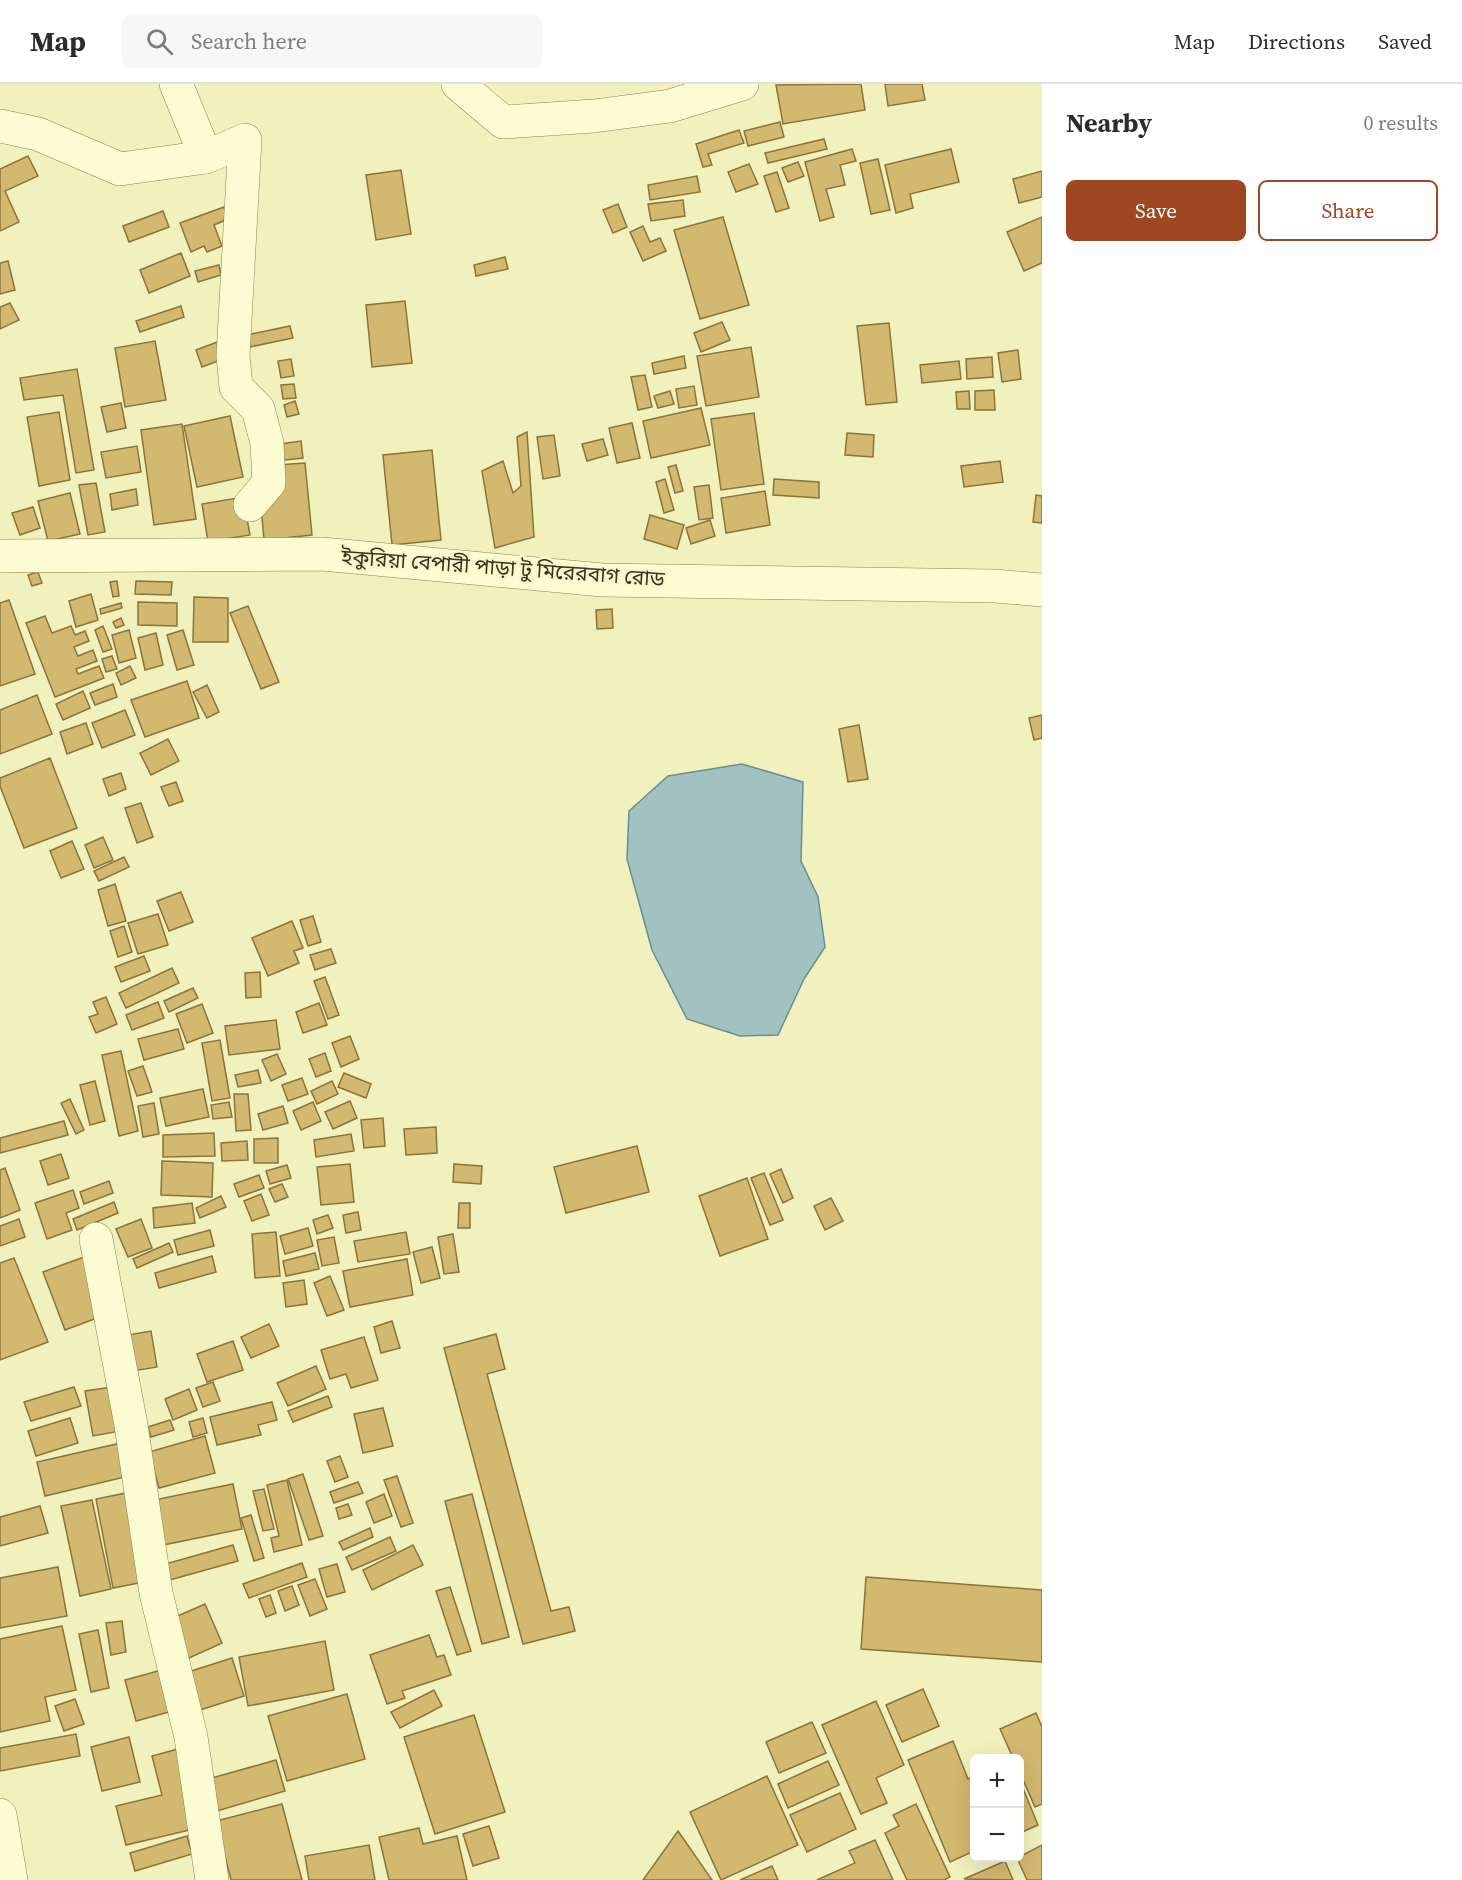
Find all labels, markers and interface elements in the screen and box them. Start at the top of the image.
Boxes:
search box [122,14,542,68]
text: Map [30,22,86,60]
icon: search [143,25,176,58]
text: Search here [191,26,307,56]
text: Map [1174,27,1215,56]
text: Directions [1248,27,1345,56]
text: Saved [1378,27,1432,56]
text: Nearby [1066,105,1152,141]
text: 0 results [1363,109,1438,137]
button: Save [1066,180,1246,241]
button: Share [1258,180,1438,241]
street label: ইকুরিয়া বেপারী পাড়া টু মিরেরবাগ রোড [339,542,667,593]
map controls [970,1754,1024,1862]
button: + [970,1754,1024,1808]
button: − [970,1808,1024,1862]

